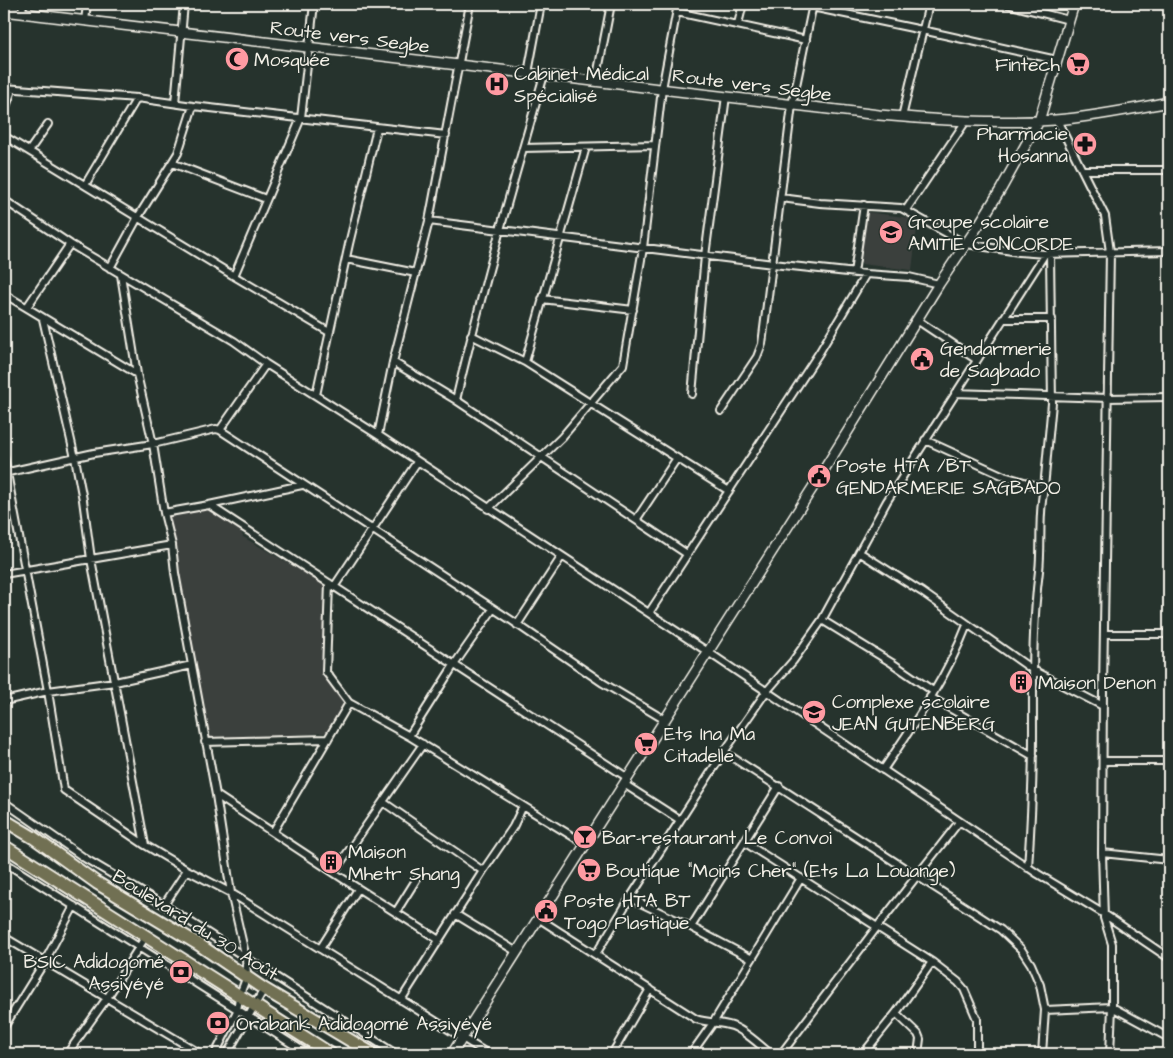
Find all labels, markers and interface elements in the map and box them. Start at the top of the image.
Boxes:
street label: Route vers Segbe [268,14,431,62]
mosque icon: Mosquée [224,46,250,72]
place label: Mosquée [254,47,330,74]
supermarket icon: Fintech [1065,51,1091,77]
place label: Fintech [995,52,1061,79]
place label: Cabinet Médical Spécialisé [514,61,649,110]
street label: Route vers Segbe [670,62,833,110]
hospital icon: Cabinet Médical Spécialisé [484,71,510,97]
place label: Pharmacie Hosanna [977,121,1068,170]
pharmacy icon: Pharmacie Hosanna [1072,131,1098,157]
place label: Groupe scolaire AMITIE CONCORDE [908,209,1074,258]
school or university icon: Groupe scolaire AMITIE CONCORDE [878,219,904,245]
place label: Gendarmerie de Sagbado [940,336,1052,386]
public building icon: Gendarmerie de Sagbado [909,346,935,372]
place label: Poste HTA /BT GENDARMERIE SAGBADO [836,453,1061,502]
public building icon: Poste HTA /BT GENDARMERIE SAGBADO [806,463,832,489]
building icon: Maison Denon [1008,669,1034,695]
place label: Maison Denon [1038,670,1156,697]
place label: Complexe scolaire JEAN GUTENBERG [832,689,995,738]
school or university icon: Complexe scolaire JEAN GUTENBERG [801,699,827,725]
place label: Ets Ina Ma Citadelle [664,721,755,770]
supermarket icon: Ets Ina Ma Citadelle [633,731,659,757]
bar icon: Bar-restaurant Le Convoi [572,824,598,850]
place label: Bar-restaurant Le Convoi [602,825,832,852]
place label: Maison Mhetr Shang [348,839,460,889]
building icon: Maison Mhetr Shang [318,849,344,875]
supermarket icon: Boutique "Moins Cher" (Ets La Louange) [576,857,602,883]
place label: Boutique "Moins Cher" (Ets La Louange) [606,858,956,886]
street label: Boulevard du 30 Août [107,863,284,987]
place label: Poste HTA BT Togo Plastique [564,888,691,938]
public building icon: Poste HTA BT Togo Plastique [533,898,559,924]
place label: BSIC Adidogomé Assiyéyé [24,949,164,999]
bank icon: BSIC Adidogomé Assiyéyé [168,959,194,985]
bank icon: Orabank Adidogomé Assiyéyé [205,1010,231,1036]
place label: Orabank Adidogomé Assiyéyé [236,1011,492,1039]

